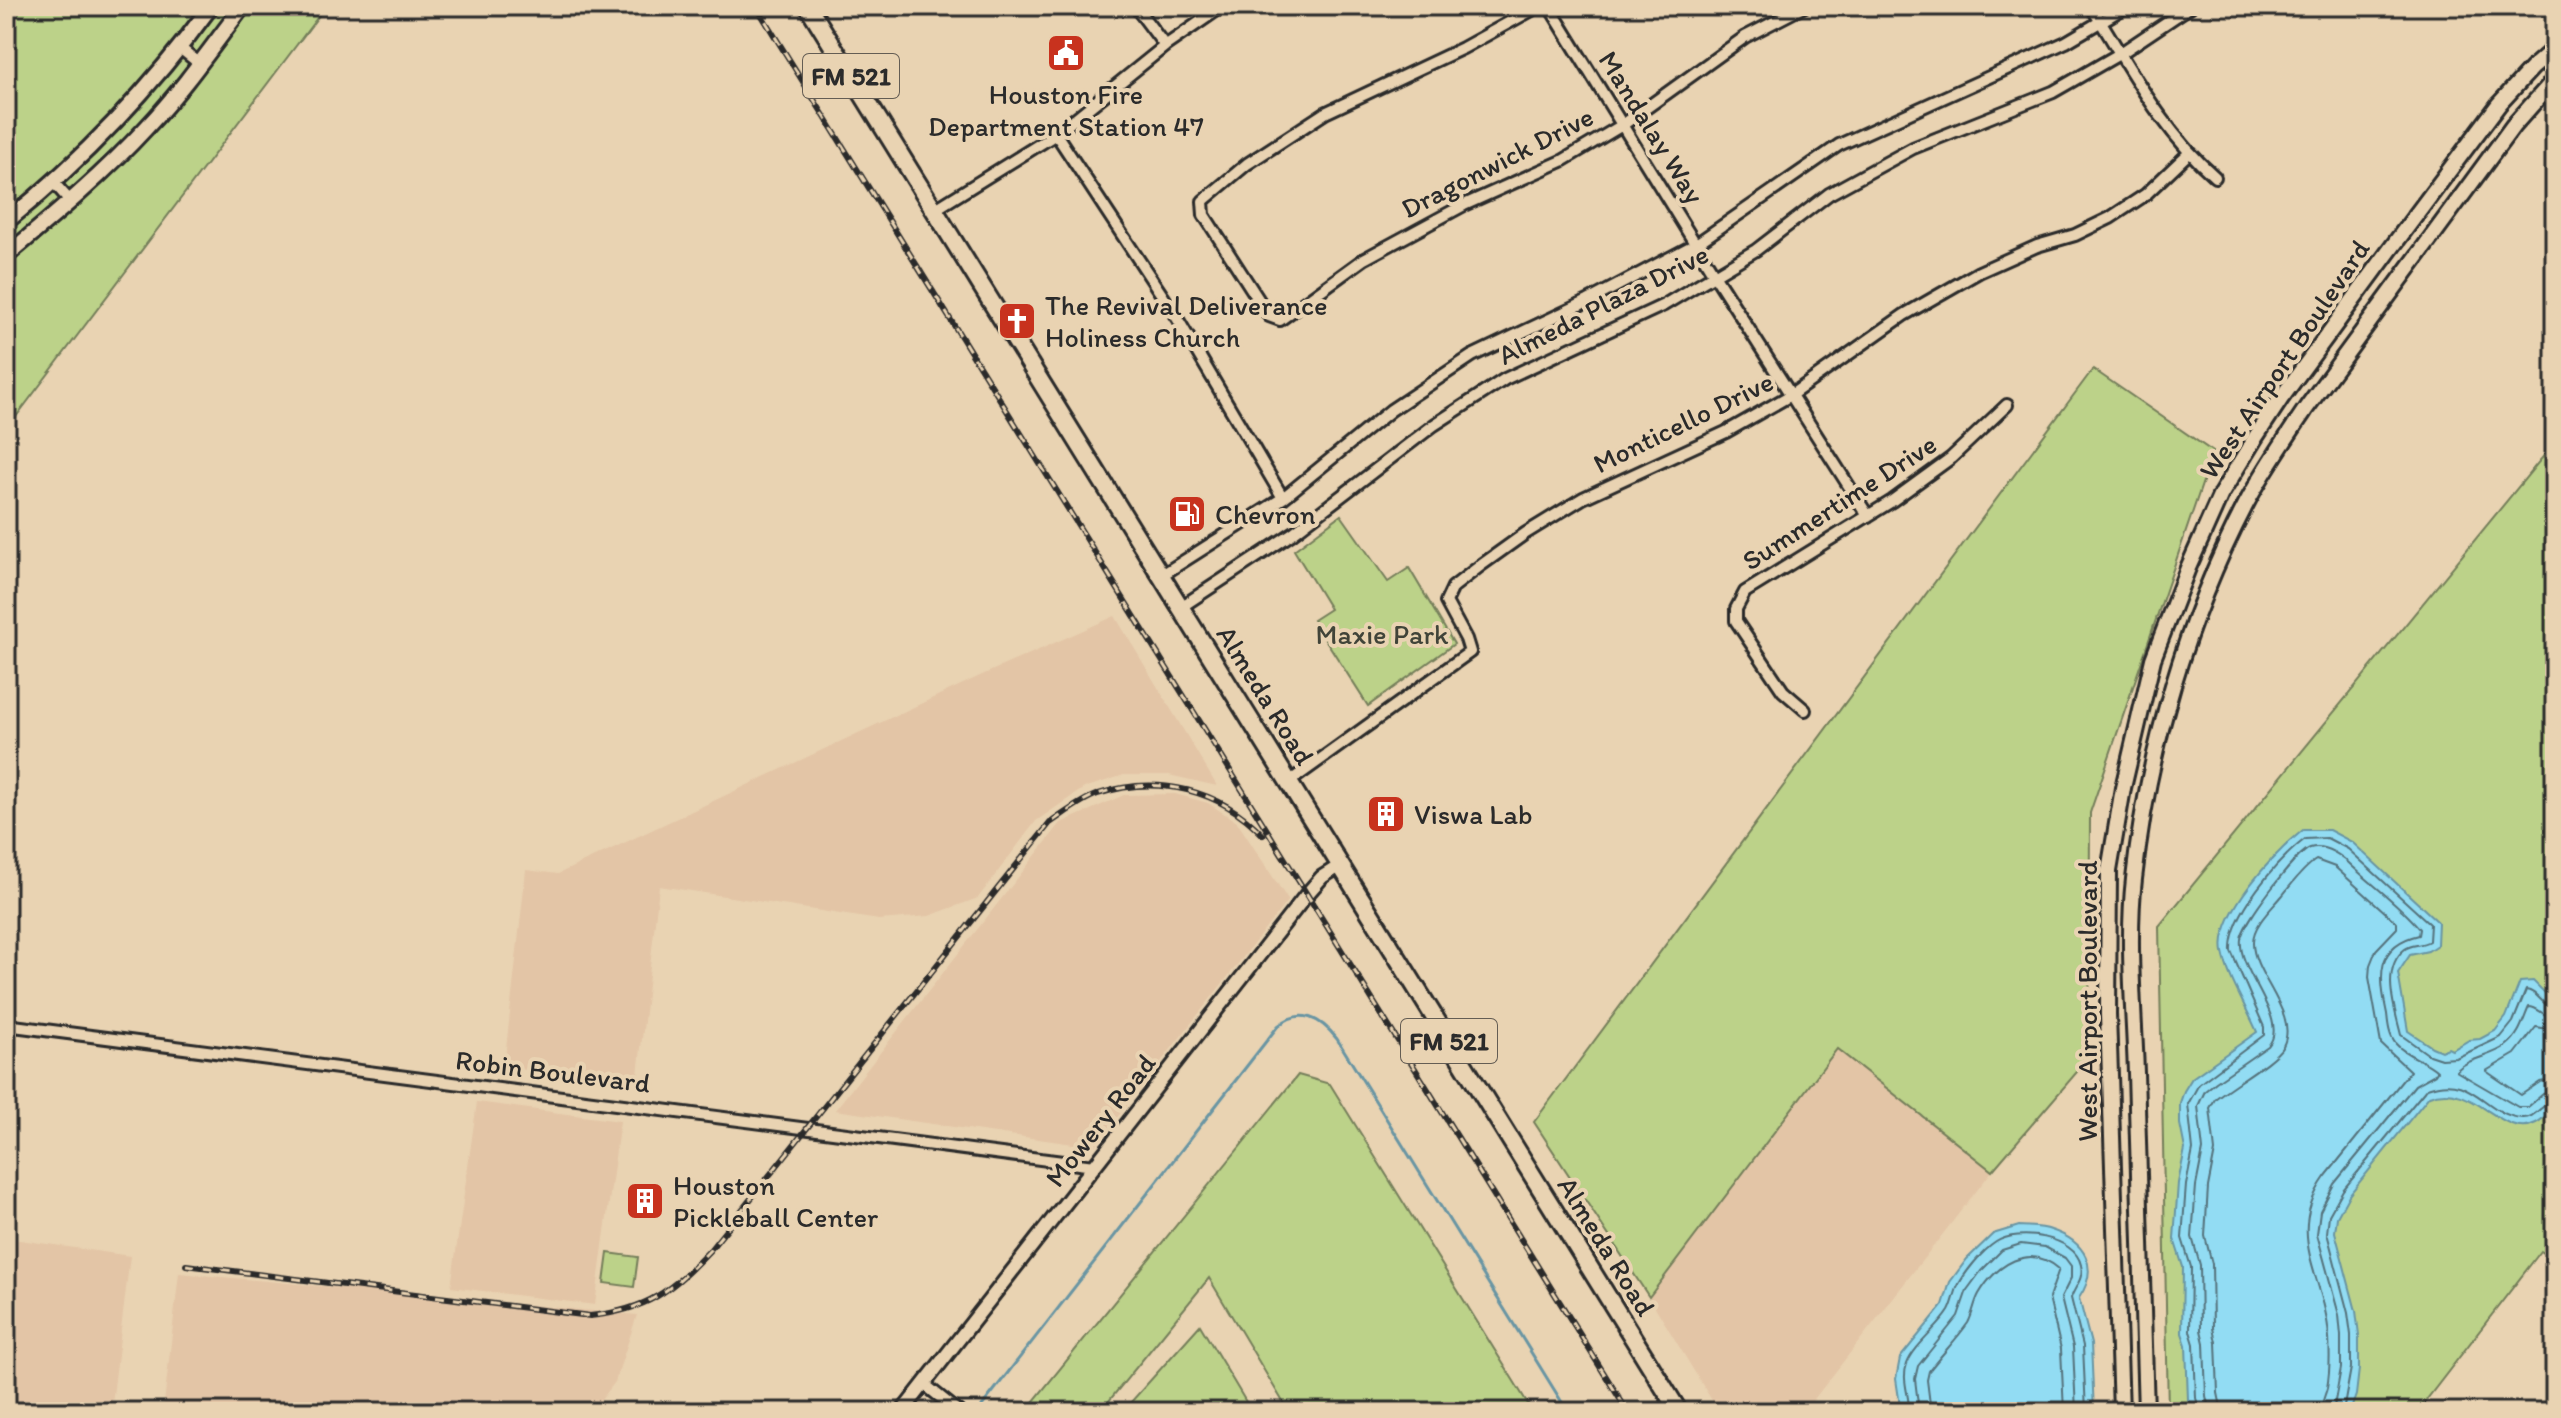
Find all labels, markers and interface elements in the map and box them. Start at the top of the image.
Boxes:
public building icon: Houston Fire Department Station 47 [1045,32,1087,74]
street label: Mandalay Way [1592,44,1712,210]
road number: FM 521 [803,54,899,98]
place label: Houston Fire Department Station 47 [928,77,1204,143]
street label: Dragonwick Drive [1395,99,1599,225]
street label: West Airport Boulevard [2191,232,2377,485]
street label: Almeda Plaza Drive [1492,236,1714,372]
place label: The Revival Deliverance Holiness Church [1045,288,1328,354]
church icon: The Revival Deliverance Holiness Church [996,300,1038,342]
street label: Monticello Drive [1587,364,1779,480]
street label: Summertime Drive [1735,427,1943,577]
fuel station icon: Chevron [1166,493,1208,535]
place label: Chevron [1215,497,1316,531]
park label: Maxie Park [1315,617,1449,651]
street label: Almeda Road [1210,619,1323,772]
building icon: Viswa Lab [1365,793,1407,835]
place label: Viswa Lab [1414,797,1533,831]
street label: West Airport Boulevard [2070,860,2104,1142]
road number: FM 521 [1401,1019,1497,1063]
street label: Robin Boulevard [454,1042,652,1100]
street label: Mowery Road [1037,1046,1163,1194]
place label: Houston Pickleball Center [673,1168,878,1234]
street label: Almeda Road [1551,1170,1664,1323]
building icon: Houston Pickleball Center [624,1180,666,1222]

